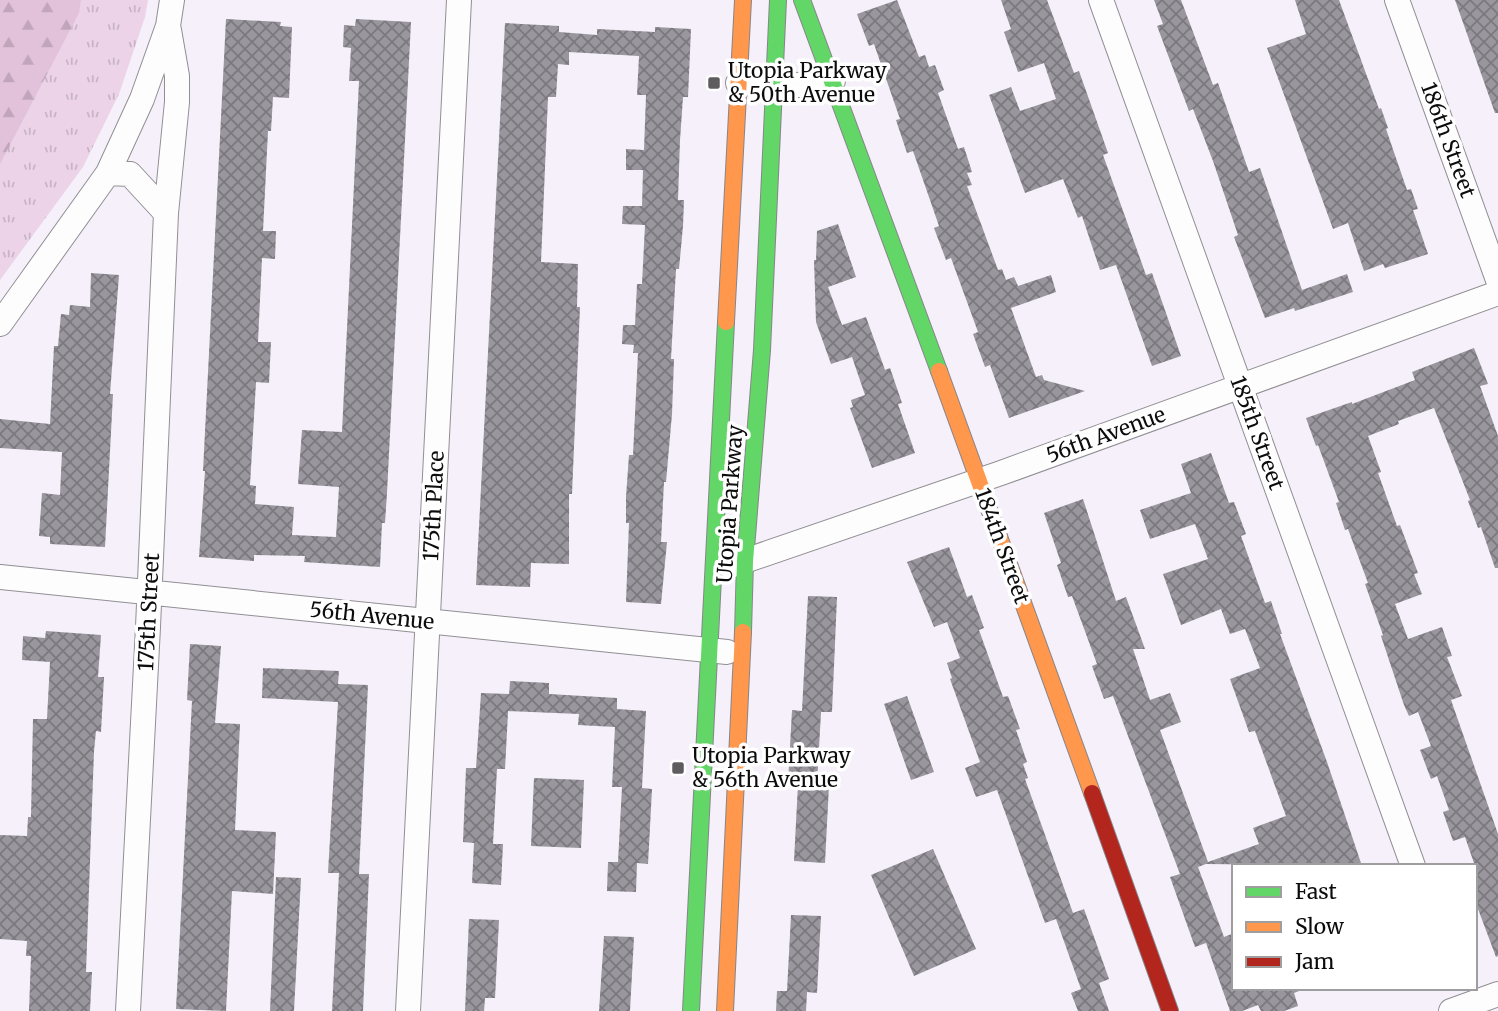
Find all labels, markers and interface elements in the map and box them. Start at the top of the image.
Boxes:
place label: Utopia Parkway & 50th Avenue [728,57,887,108]
marker: Utopia Parkway & 50th Avenue [706,75,722,91]
street label: 186th Street [1415,78,1482,201]
street label: 185th Street [1224,372,1291,493]
street label: 56th Avenue [1042,400,1169,469]
street label: Utopia Parkway [710,423,749,584]
street label: 175th Place [417,450,450,562]
street label: 184th Street [969,484,1036,607]
street label: 175th Street [132,552,165,672]
street label: 56th Avenue [308,596,436,635]
place label: Utopia Parkway & 56th Avenue [692,742,851,793]
marker: Utopia Parkway & 56th Avenue [670,760,686,776]
legend [1232,864,1477,990]
text: Fast [1295,878,1337,905]
text: Slow [1295,913,1344,940]
text: Jam [1294,948,1334,975]

